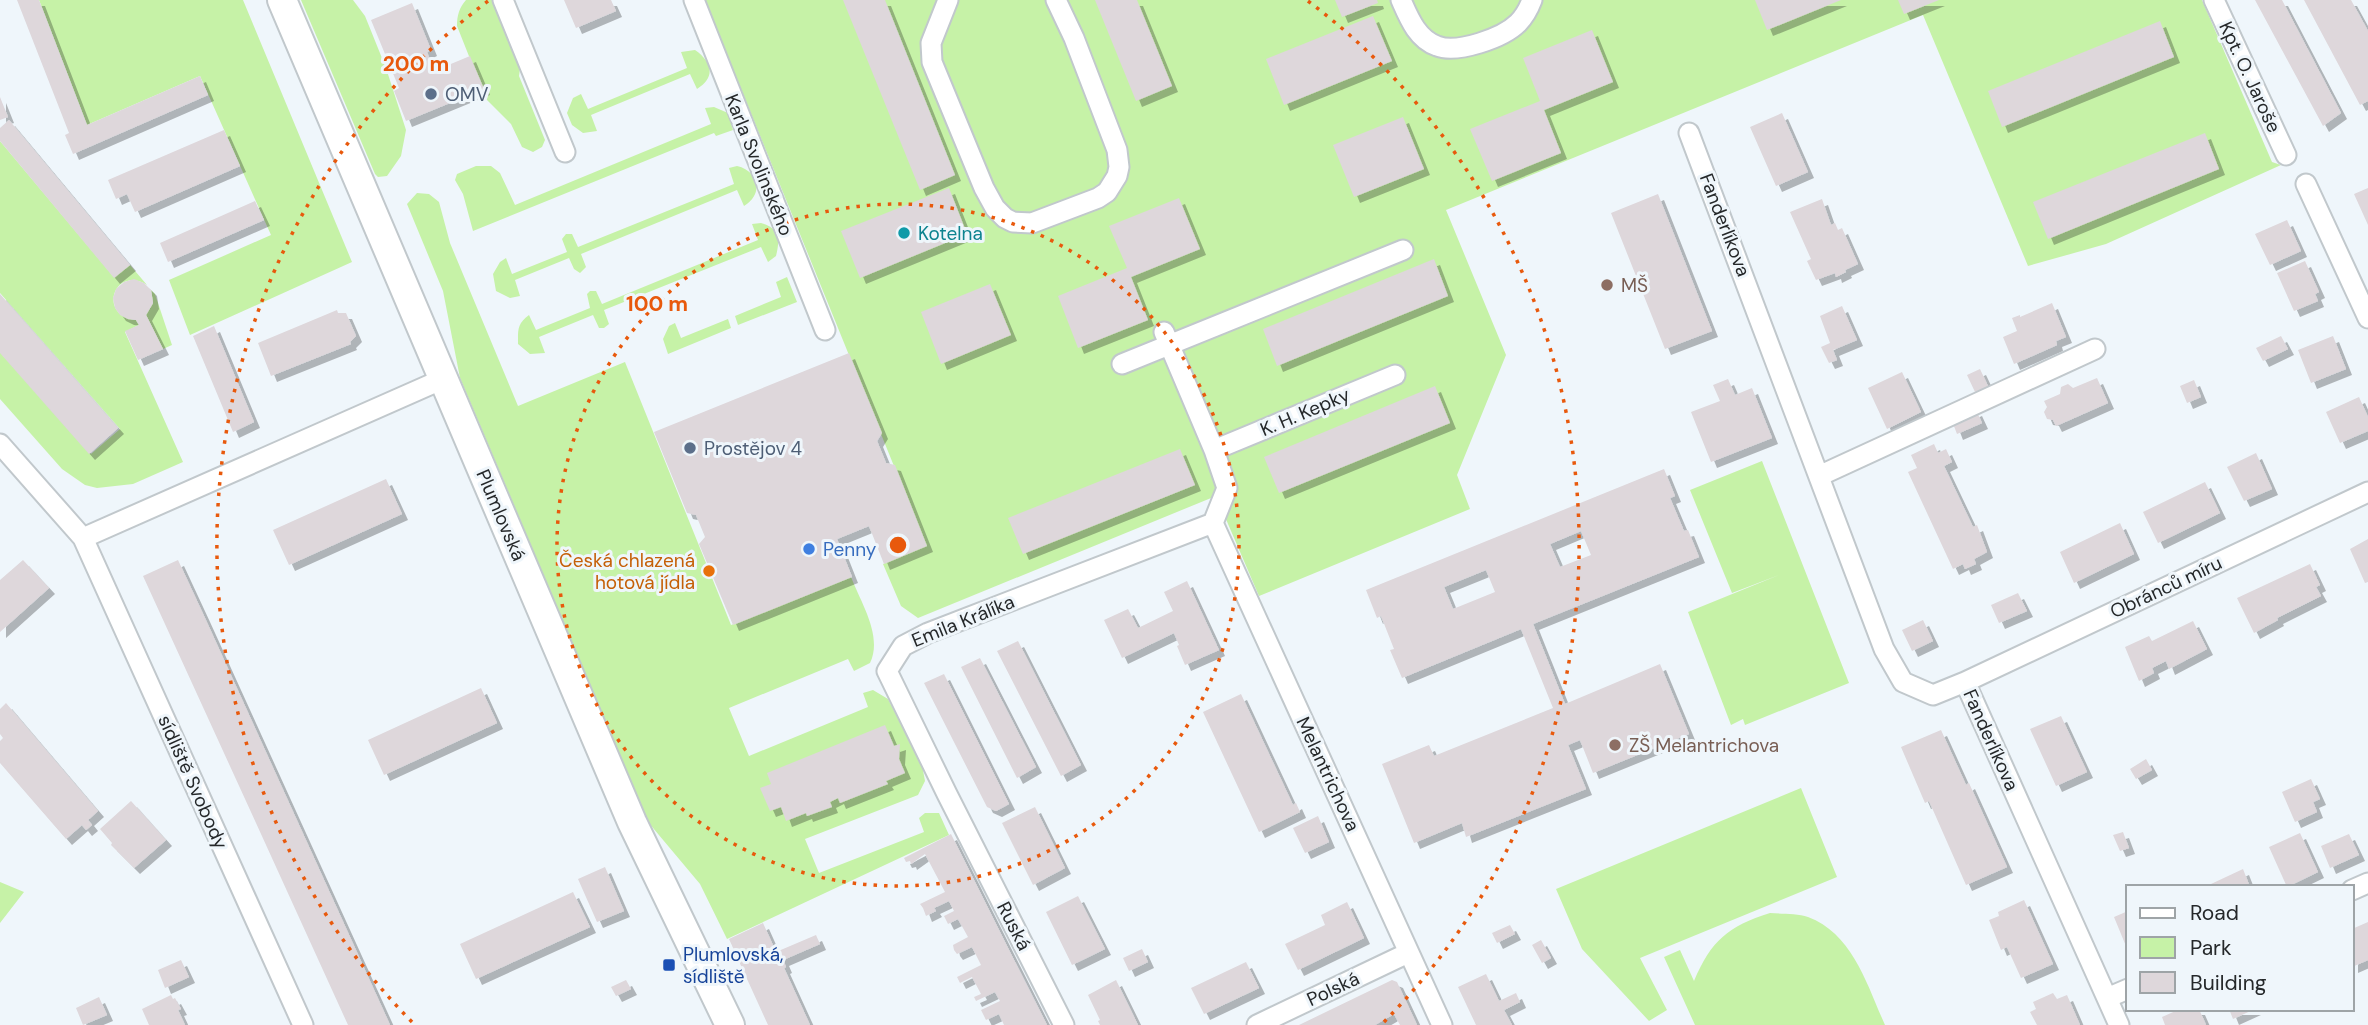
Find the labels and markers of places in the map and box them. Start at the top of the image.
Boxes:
place label: OMV [445,82,489,107]
marker: OMV [423,86,439,102]
place label: Kotelna [918,221,983,246]
marker: Kotelna [896,225,912,241]
place label: MŠ [1621,273,1648,298]
marker: MŠ [1599,277,1615,293]
place label: Prostějov 4 [704,436,802,461]
marker: Prostějov 4 [682,440,698,456]
centre of rings [886,533,910,557]
place label: Penny [823,537,877,562]
marker: Penny [801,541,817,557]
place label: Česká chlazená hotová jídla [559,548,695,595]
marker: Česká chlazená hotová jídla [701,563,717,579]
place label: ZŠ Melantrichova [1629,733,1779,758]
marker: ZŠ Melantrichova [1607,737,1623,753]
place label: Plumlovská, sídliště [683,942,783,989]
marker: Plumlovská, sídliště [661,957,677,973]

